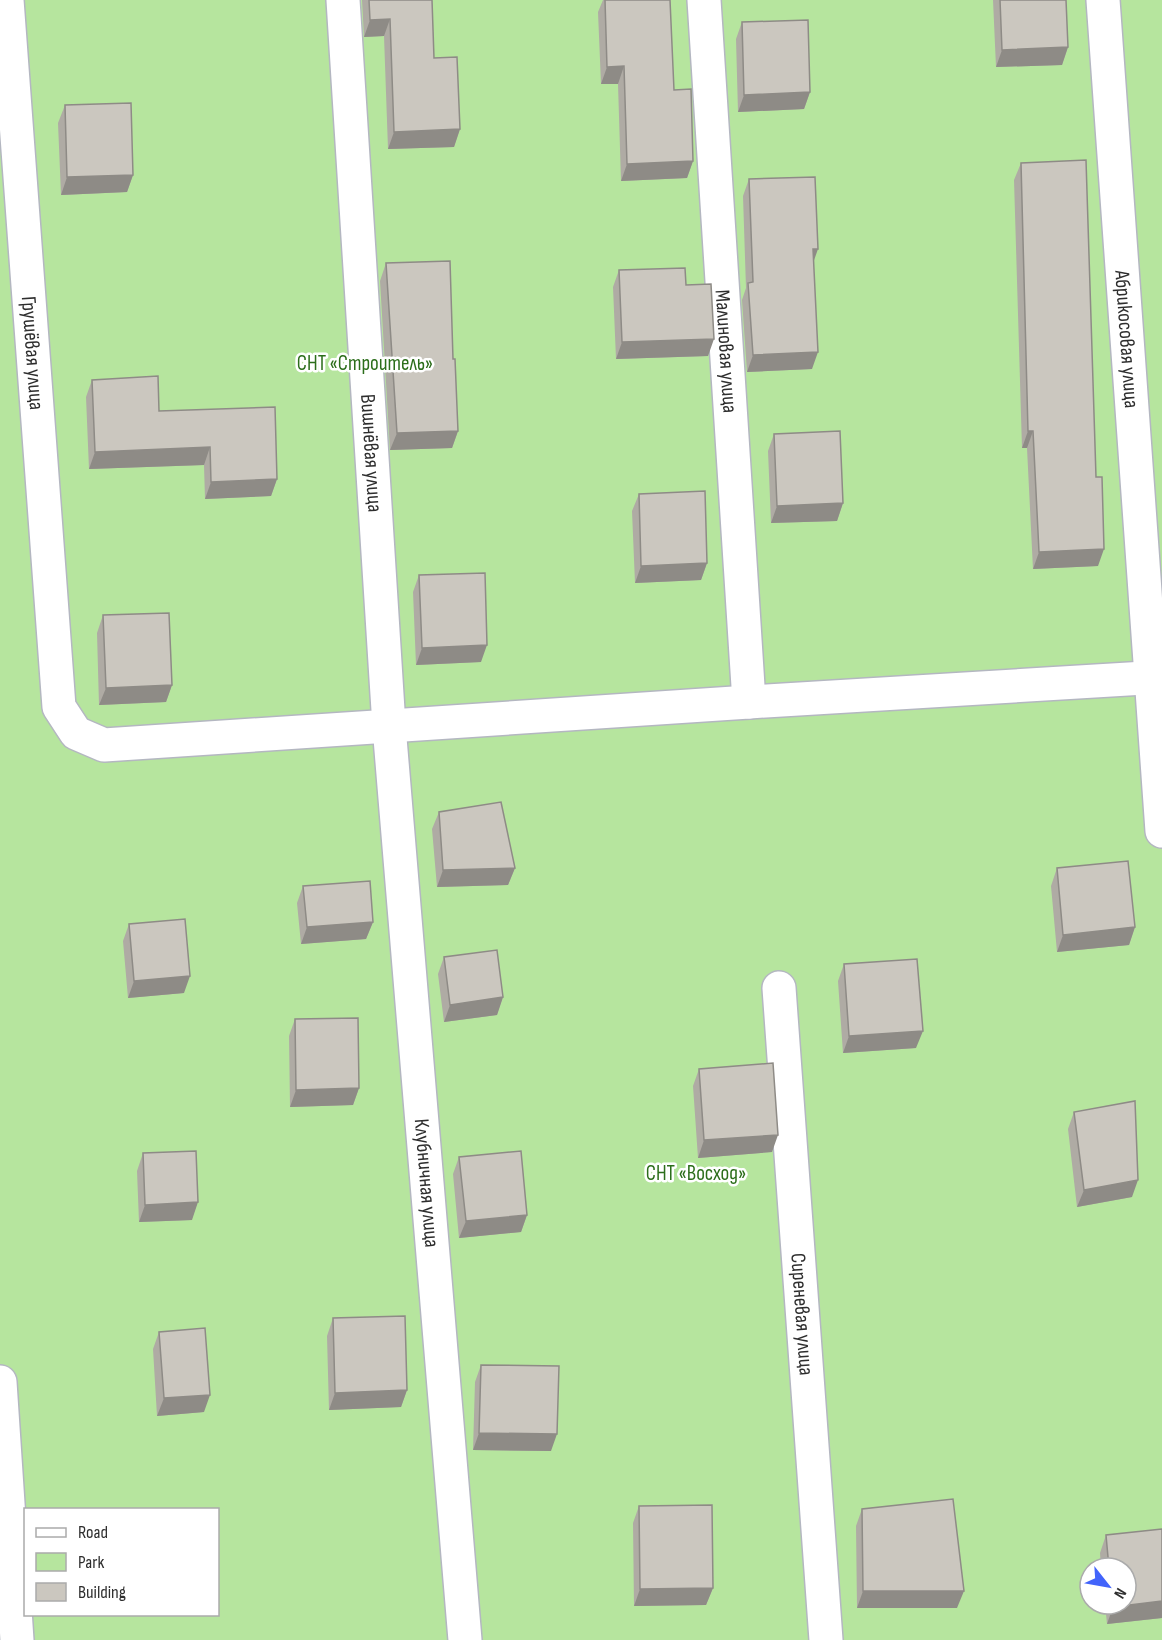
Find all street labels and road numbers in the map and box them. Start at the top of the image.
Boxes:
street label: Абрикосовая улица [1110,268,1144,409]
street label: Малиновая улица [710,289,743,414]
street label: Грушёвая улица [16,295,50,411]
street label: Вишнёвая улица [355,393,388,513]
street label: Клубничная улица [409,1118,445,1248]
street label: Сиреневая улица [786,1252,819,1376]

